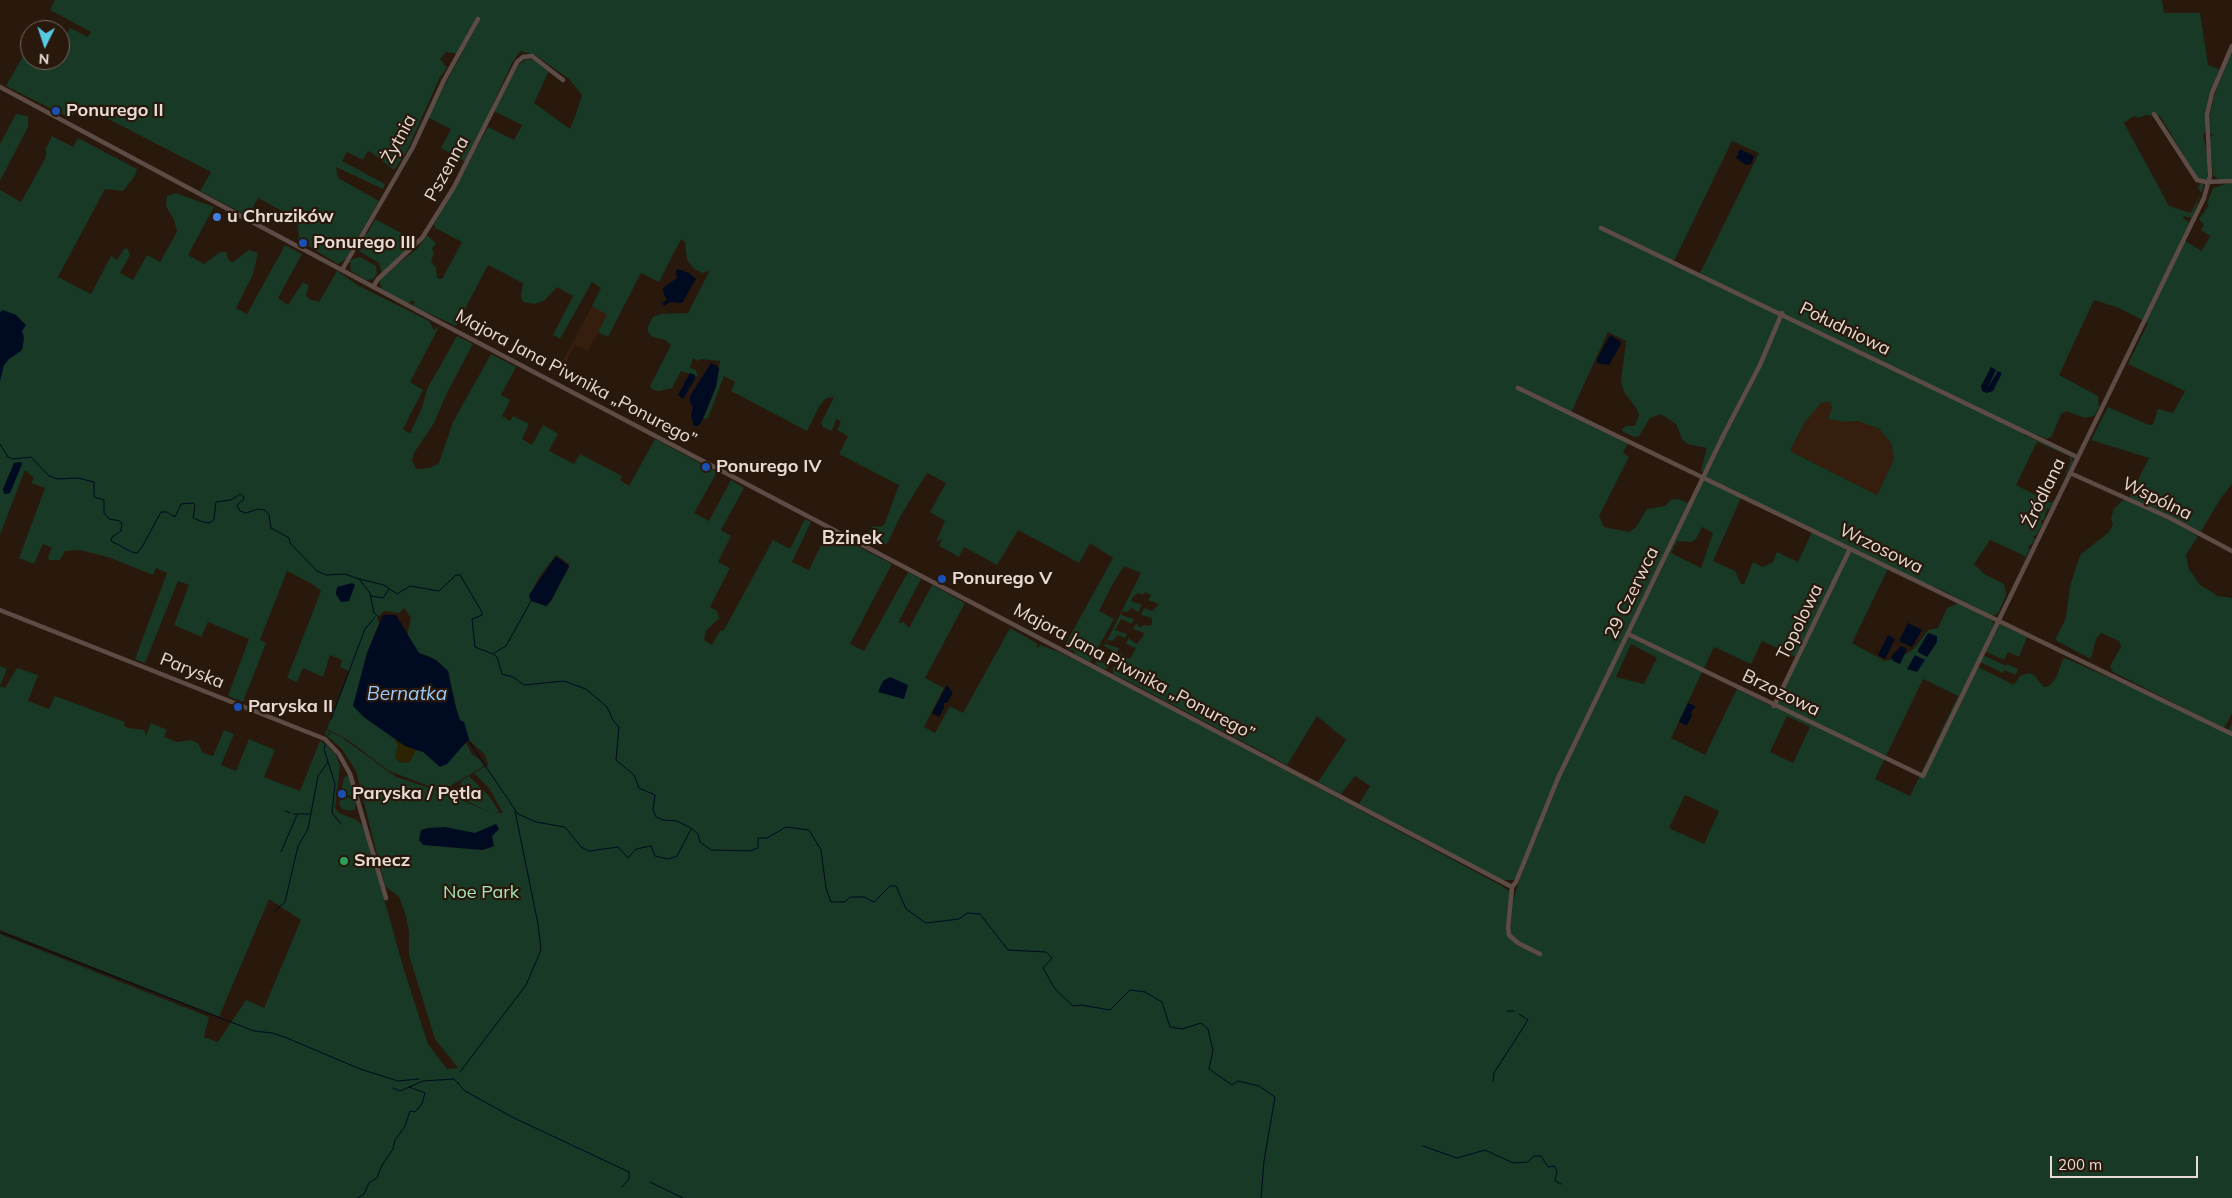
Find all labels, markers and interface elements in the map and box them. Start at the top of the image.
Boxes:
north arrow [20,20,70,70]
text: N [38,50,50,68]
place label: Ponurego II [66,100,164,122]
marker: Ponurego II [50,105,62,117]
street label: Żytnia [377,111,421,167]
street label: Pszenna [420,133,474,205]
place label: u Chruzików [227,206,334,228]
marker: u Chruzików [211,211,223,223]
place label: Ponurego III [313,232,416,254]
marker: Ponurego III [297,237,309,249]
street label: Południowa [1796,298,1894,360]
street label: Majora Jana Piwnika „Ponurego” [452,305,700,451]
street label: Źródlana [2018,455,2070,531]
place label: Ponurego IV [716,456,821,478]
marker: Ponurego IV [700,461,712,473]
street label: Wspólna [2119,473,2195,525]
street label: Wrzosowa [1836,519,1926,579]
district label: Bzinek [822,527,882,549]
street label: 29 Czerwca [1600,544,1664,642]
place label: Ponurego V [952,568,1052,590]
marker: Ponurego V [936,573,948,585]
street label: Topolowa [1772,581,1828,663]
street label: Majora Jana Piwnika „Ponurego” [1010,599,1258,745]
street label: Paryska [157,648,227,694]
street label: Brzozowa [1739,665,1823,721]
water label: Bernatka [367,683,447,705]
place label: Paryska II [248,696,333,718]
marker: Paryska II [232,701,244,713]
place label: Paryska / Pętla [352,783,482,805]
marker: Paryska / Pętla [336,788,348,800]
place label: Smecz [354,850,410,872]
marker: Smecz [338,855,350,867]
park label: Noe Park [443,882,519,904]
scale bar [2052,1146,2200,1178]
text: 200 m [2058,1155,2102,1174]

